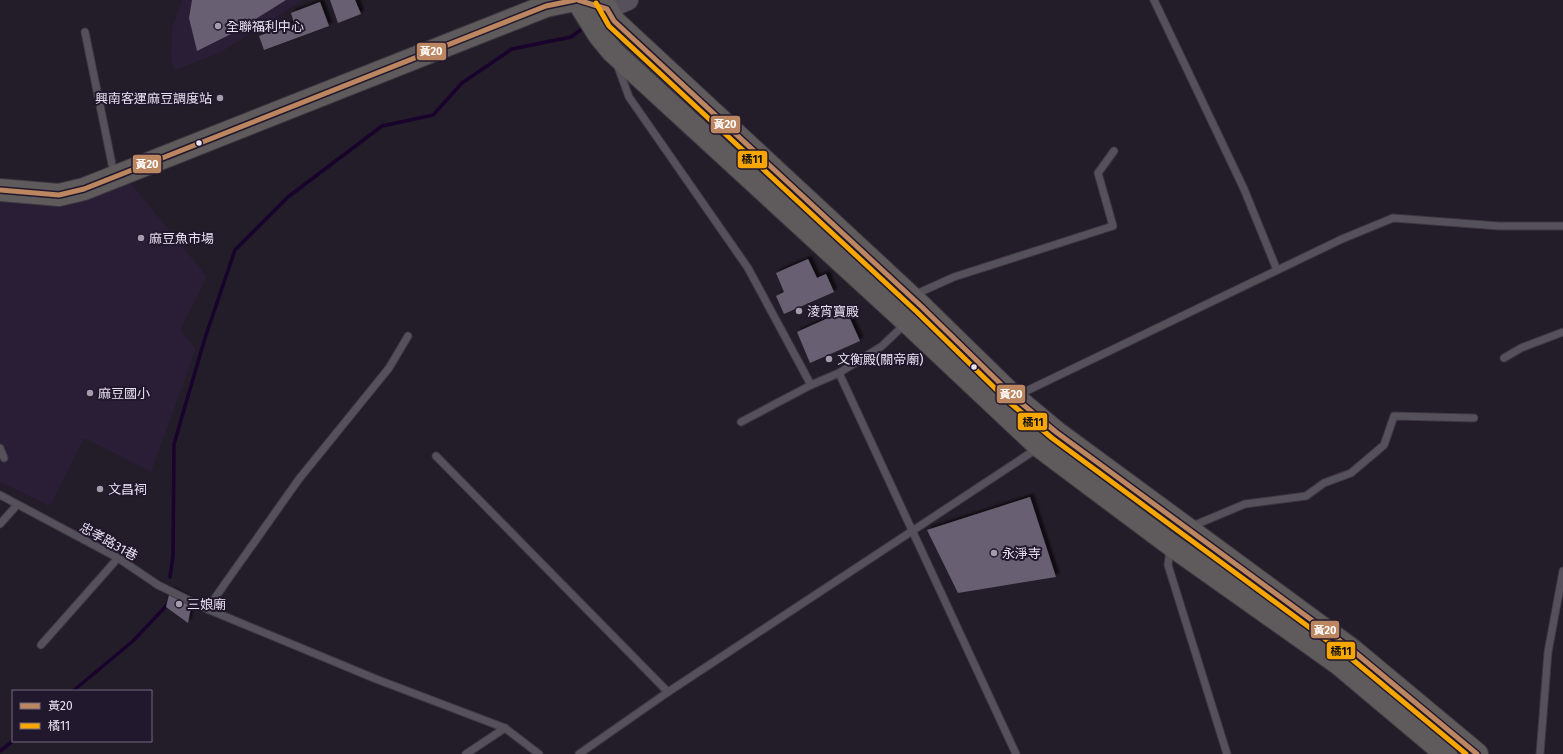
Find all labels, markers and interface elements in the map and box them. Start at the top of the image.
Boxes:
place label: 全聯福利中心 [226,19,304,34]
marker: 全聯福利中心 [213,21,223,31]
line badge: 黃20 [416,42,447,61]
text: 黃20 [419,45,443,58]
place label: 興南客運麻豆調度站 [95,91,212,106]
marker: 興南客運麻豆調度站 [215,93,225,103]
line badge: 黃20 [710,115,741,134]
text: 黃20 [713,118,737,131]
unlabelled marker [194,138,204,148]
line badge: 橘11 [737,150,768,169]
text: 橘11 [741,153,763,166]
line badge: 黃20 [132,154,162,174]
text: 黃20 [135,158,159,171]
place label: 麻豆魚市場 [149,231,214,246]
marker: 麻豆魚市場 [136,233,146,243]
place label: 淩宵寶殿 [807,304,859,319]
marker: 淩宵寶殿 [794,306,804,316]
place label: 文衡殿(關帝廟) [837,352,923,367]
marker: 文衡殿(關帝廟) [824,354,834,364]
unlabelled marker [969,362,979,372]
line badge: 黃20 [996,384,1026,404]
place label: 麻豆國小 [98,386,150,401]
marker: 麻豆國小 [85,388,95,398]
text: 黃20 [999,388,1023,401]
line badge: 橘11 [1017,412,1048,431]
text: 橘11 [1022,416,1044,429]
place label: 文昌祠 [108,482,147,497]
marker: 文昌祠 [95,484,105,494]
street label: 忠孝路31巷 [77,519,140,563]
place label: 永淨寺 [1002,546,1041,561]
marker: 永淨寺 [989,548,999,558]
place label: 三娘廟 [187,597,226,612]
marker: 三娘廟 [174,599,184,609]
line badge: 黃20 [1310,620,1340,639]
text: 黃20 [1313,624,1337,637]
line badge: 橘11 [1326,641,1356,660]
text: 橘11 [1330,645,1352,658]
legend [12,690,152,742]
text: 黃20 [48,699,73,713]
text: 橘11 [48,719,70,733]

